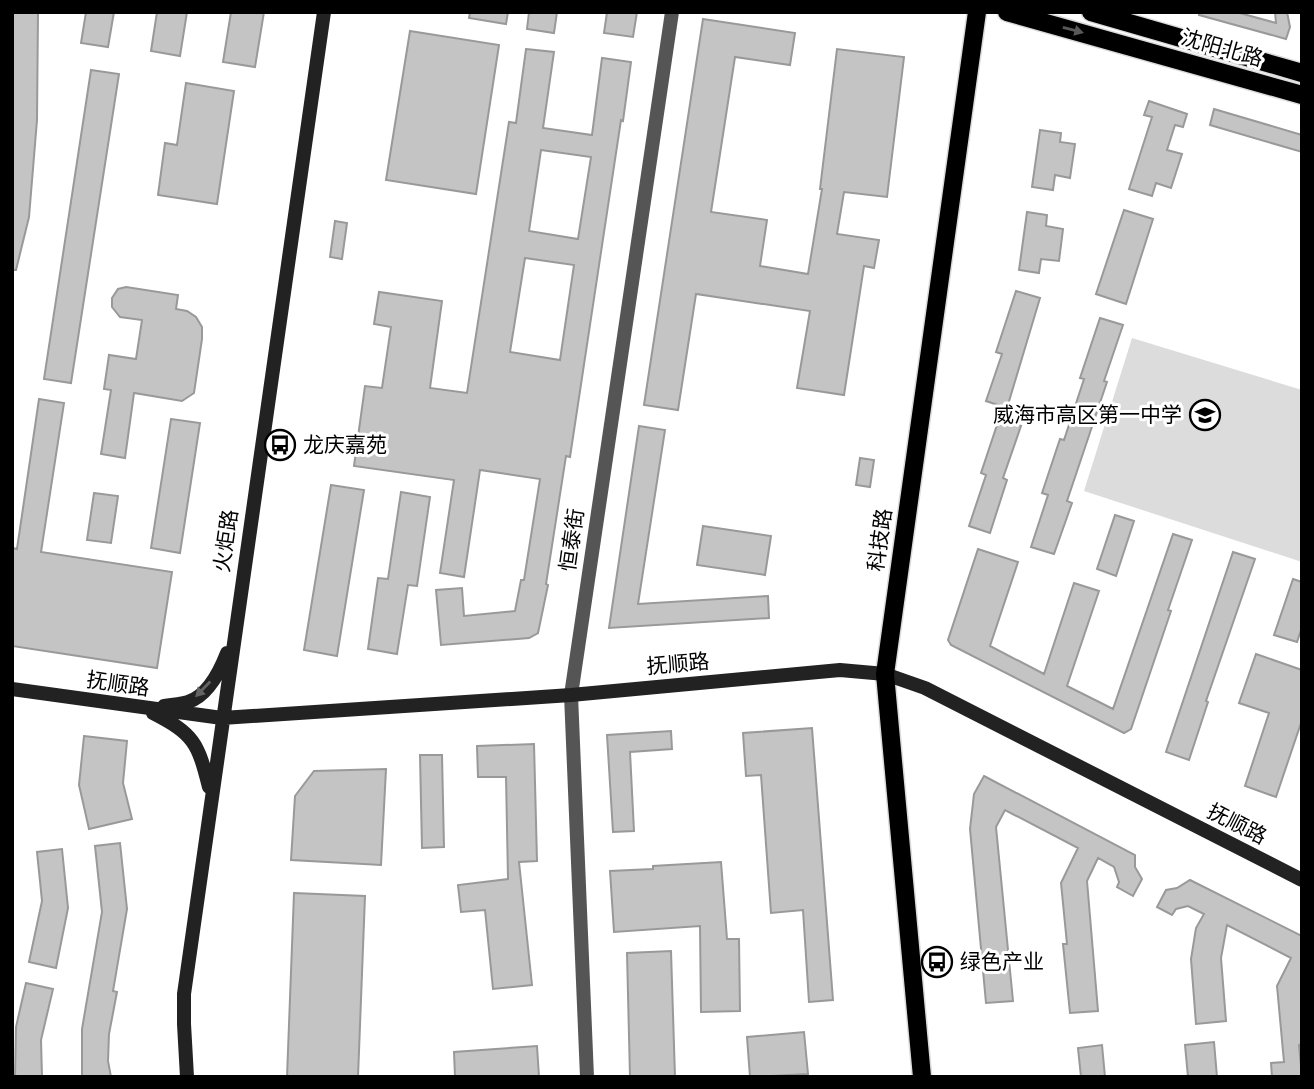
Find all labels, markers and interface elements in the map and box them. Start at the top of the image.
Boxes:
street label: 沈阳北路 [1178,24,1266,71]
one-way arrow [1063,26,1084,36]
school or university icon: 威海市高区第一中学 [1188,398,1222,432]
place label: 威海市高区第一中学 [993,402,1182,427]
bus stop icon: 龙庆嘉苑 [263,428,297,462]
place label: 龙庆嘉苑 [303,432,387,457]
street label: 恒泰街 [555,507,588,573]
street label: 科技路 [863,507,896,573]
street label: 火炬路 [209,508,242,574]
street label: 抚顺路 [645,648,710,679]
street label: 抚顺路 [85,667,151,700]
one-way arrow [196,680,212,697]
street label: 抚顺路 [1203,798,1271,849]
bus stop icon: 绿色产业 [920,945,954,979]
place label: 绿色产业 [960,949,1044,974]

